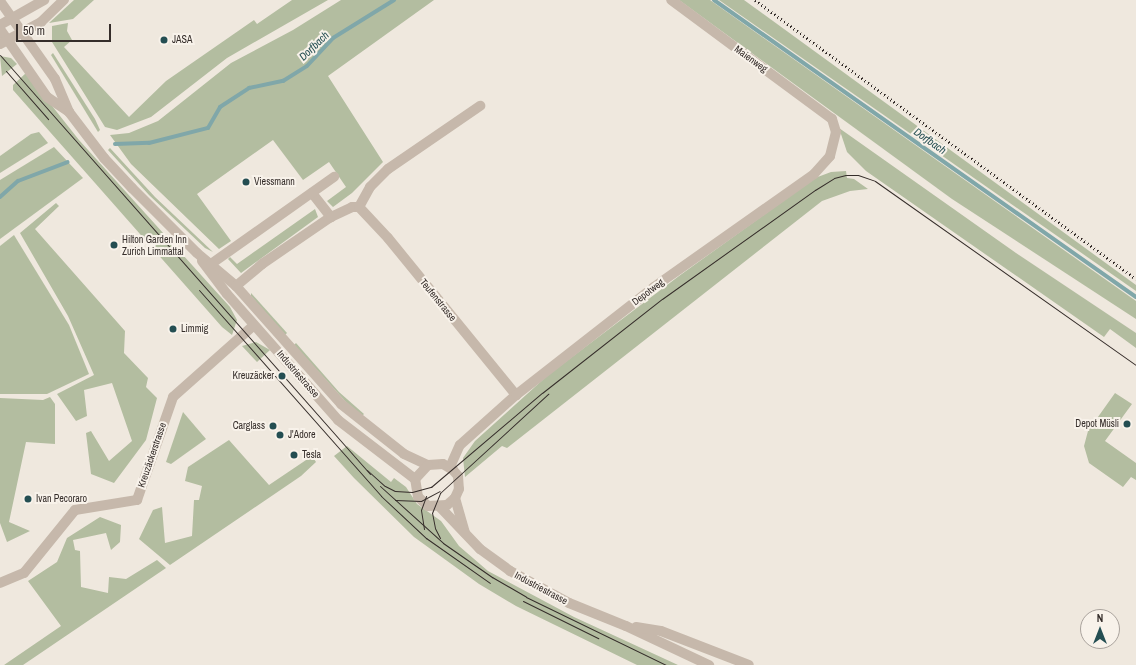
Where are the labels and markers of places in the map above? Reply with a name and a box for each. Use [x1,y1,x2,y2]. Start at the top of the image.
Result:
place label: JASA [172,34,193,46]
marker: JASA [159,35,169,45]
place label: Viessmann [254,176,295,188]
marker: Viessmann [241,177,251,187]
place label: Hilton Garden Inn Zurich Limmattal [122,233,187,256]
marker: Hilton Garden Inn Zurich Limmattal [109,240,119,250]
place label: Limmig [181,323,208,335]
marker: Limmig [168,324,178,334]
place label: Kreuzäcker [233,370,274,382]
marker: Kreuzäcker [277,371,287,381]
place label: Depot Müsli [1075,418,1119,430]
marker: Depot Müsli [1122,419,1132,429]
place label: Carglass [233,420,265,432]
marker: Carglass [268,421,278,431]
place label: J'Adore [288,429,316,441]
marker: J'Adore [275,430,285,440]
place label: Tesla [302,449,321,461]
marker: Tesla [289,450,299,460]
place label: Ivan Pecoraro [36,493,87,505]
marker: Ivan Pecoraro [23,494,33,504]

